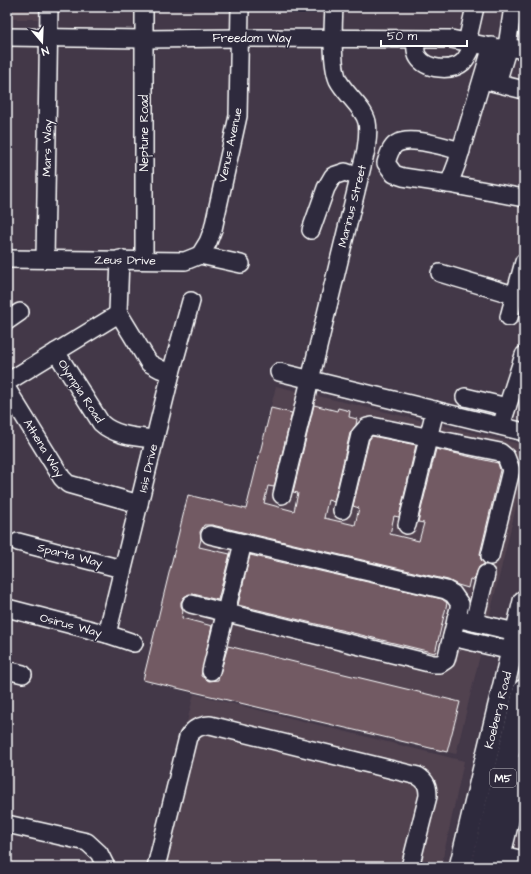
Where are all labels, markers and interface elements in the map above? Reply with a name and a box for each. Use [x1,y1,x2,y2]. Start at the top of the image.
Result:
north arrow [22,22,62,62]
scale bar [381,22,467,48]
text: 50 m [387,28,418,45]
street label: Freedom Way [213,30,292,48]
text: N [39,43,51,59]
street label: Neptune Road [136,95,153,171]
street label: Venus Avenue [214,106,247,184]
street label: Mars Way [38,119,58,177]
street label: Marinus Street [334,163,371,249]
street label: Zeus Drive [94,251,157,270]
street label: Olympia Road [53,356,108,427]
street label: Athena Way [18,416,68,482]
street label: Isis Drive [135,442,162,494]
street label: Sparta Way [35,539,105,573]
street label: Osirus Way [38,609,104,643]
street label: Koeberg Road [481,670,517,751]
road number: M5 [490,769,516,787]

